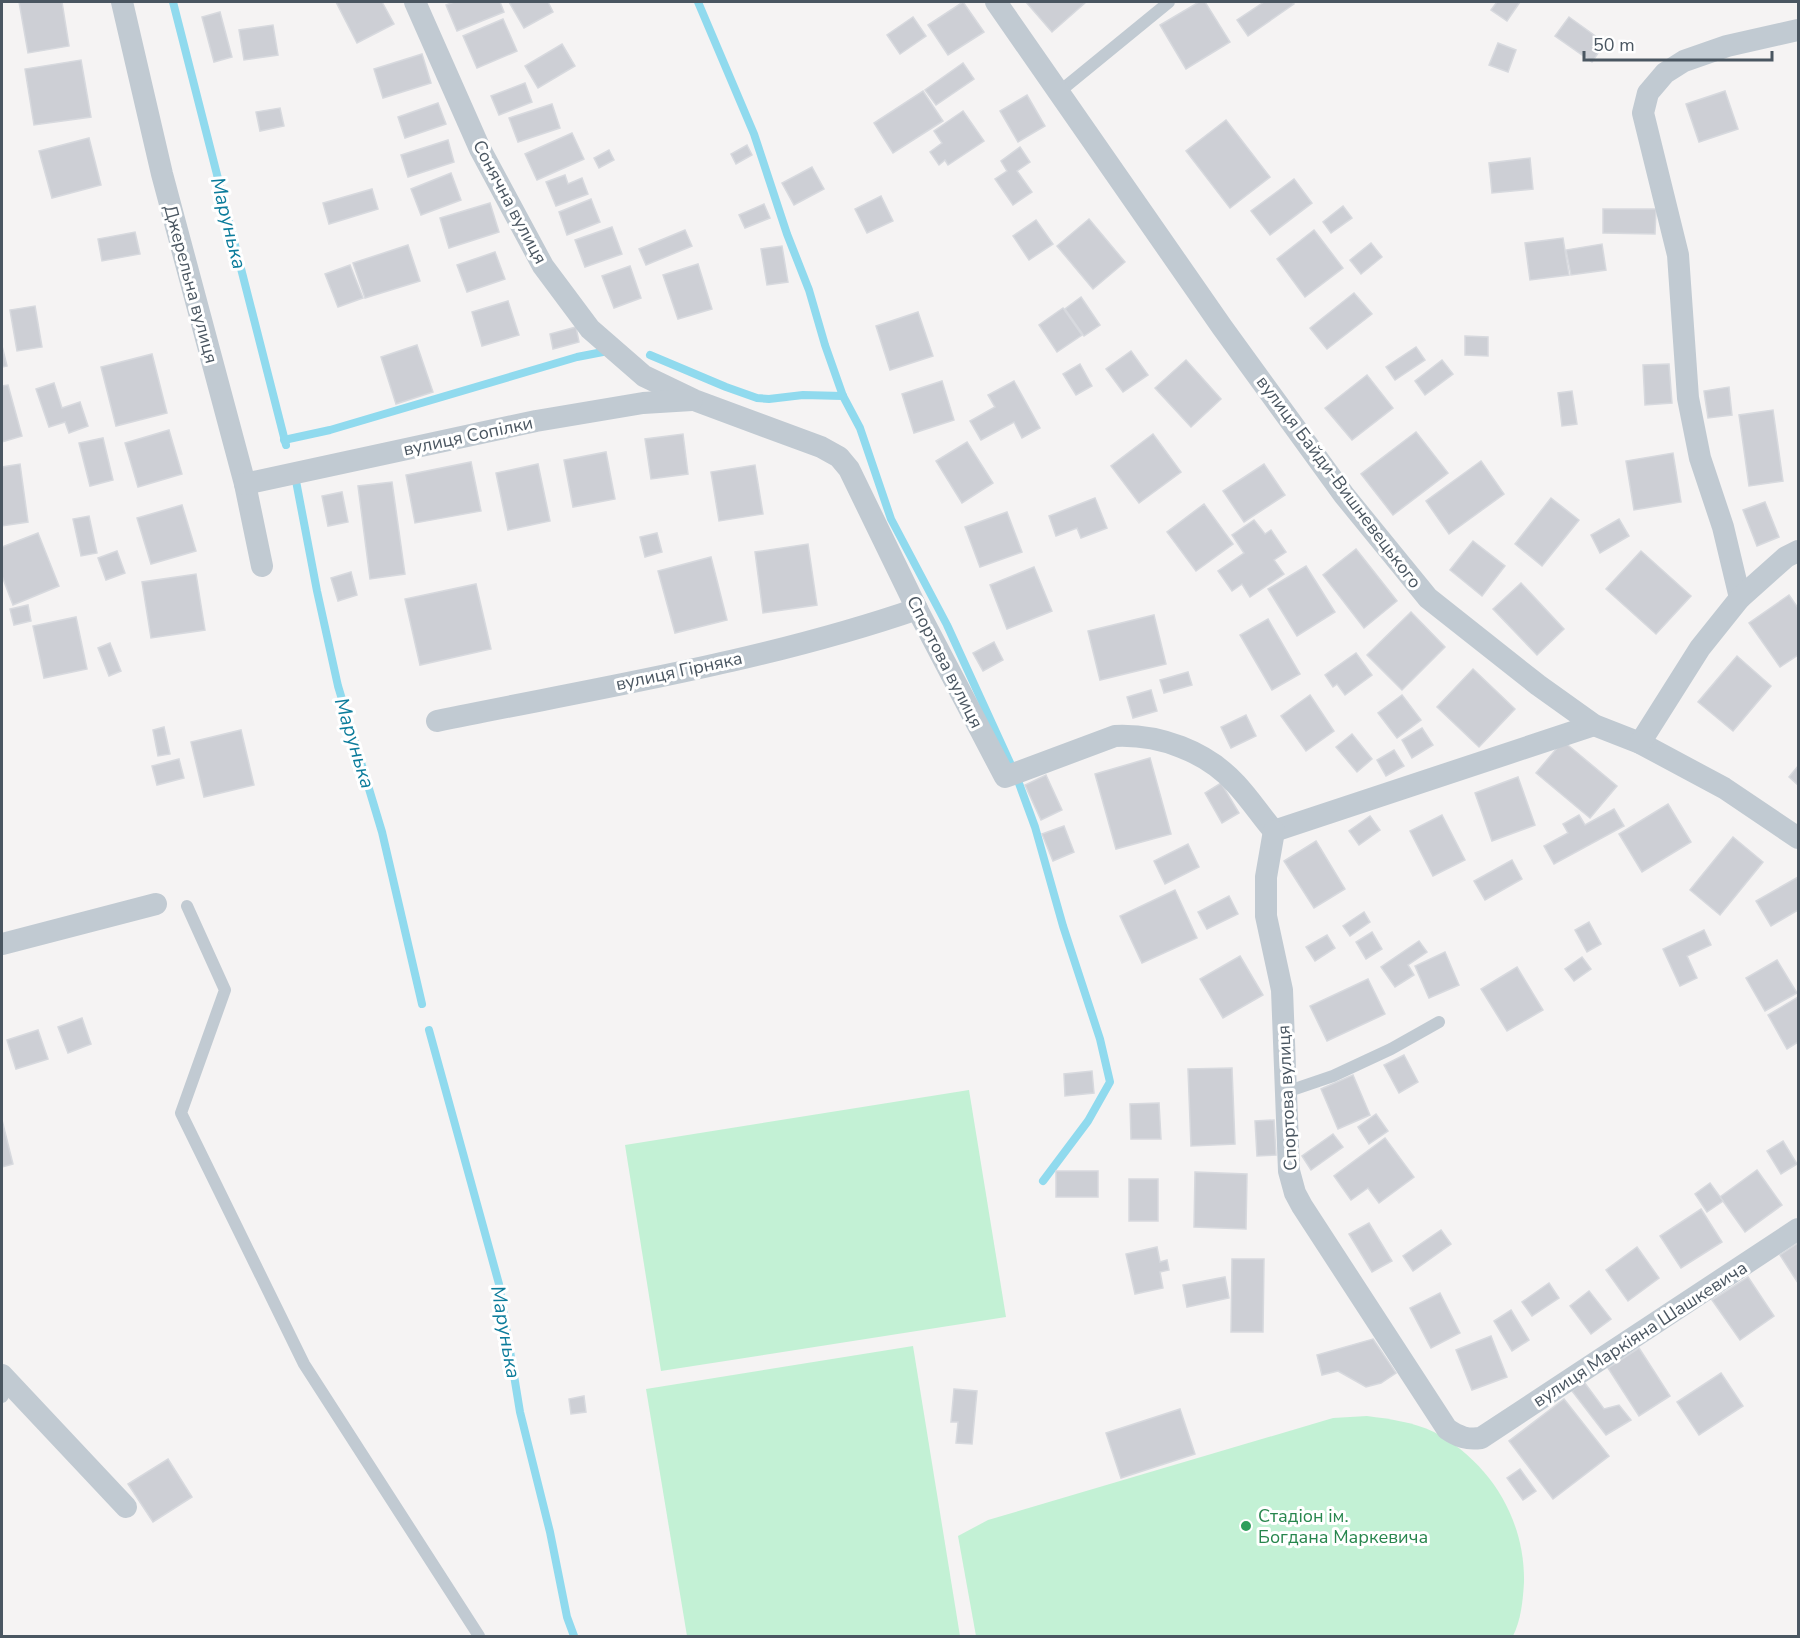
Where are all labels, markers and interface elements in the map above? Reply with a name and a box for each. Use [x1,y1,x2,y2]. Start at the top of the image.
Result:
scale bar [1584,24,1772,62]
text: 50 m [1593,33,1635,57]
street label: Сонячна вулиця [467,136,553,268]
water label: Марунька [204,174,253,272]
street label: Джерельна вулиця [158,202,224,366]
street label: вулиця Байди-Вишневецького [1251,371,1427,593]
street label: вулиця Сопілки [401,411,535,461]
street label: Спортова вулиця [901,592,989,732]
street label: вулиця Гірняка [613,646,745,696]
water label: Марунька [328,694,381,792]
street label: Спортова вулиця [1271,1025,1303,1171]
street label: вулиця Маркіяна Шашкевича [1528,1256,1752,1412]
water label: Марунька [484,1284,527,1381]
place label: Стадіон ім. Богдана Маркевича [1258,1504,1428,1549]
marker: Стадіон ім. Богдана Маркевича [1239,1519,1253,1533]

